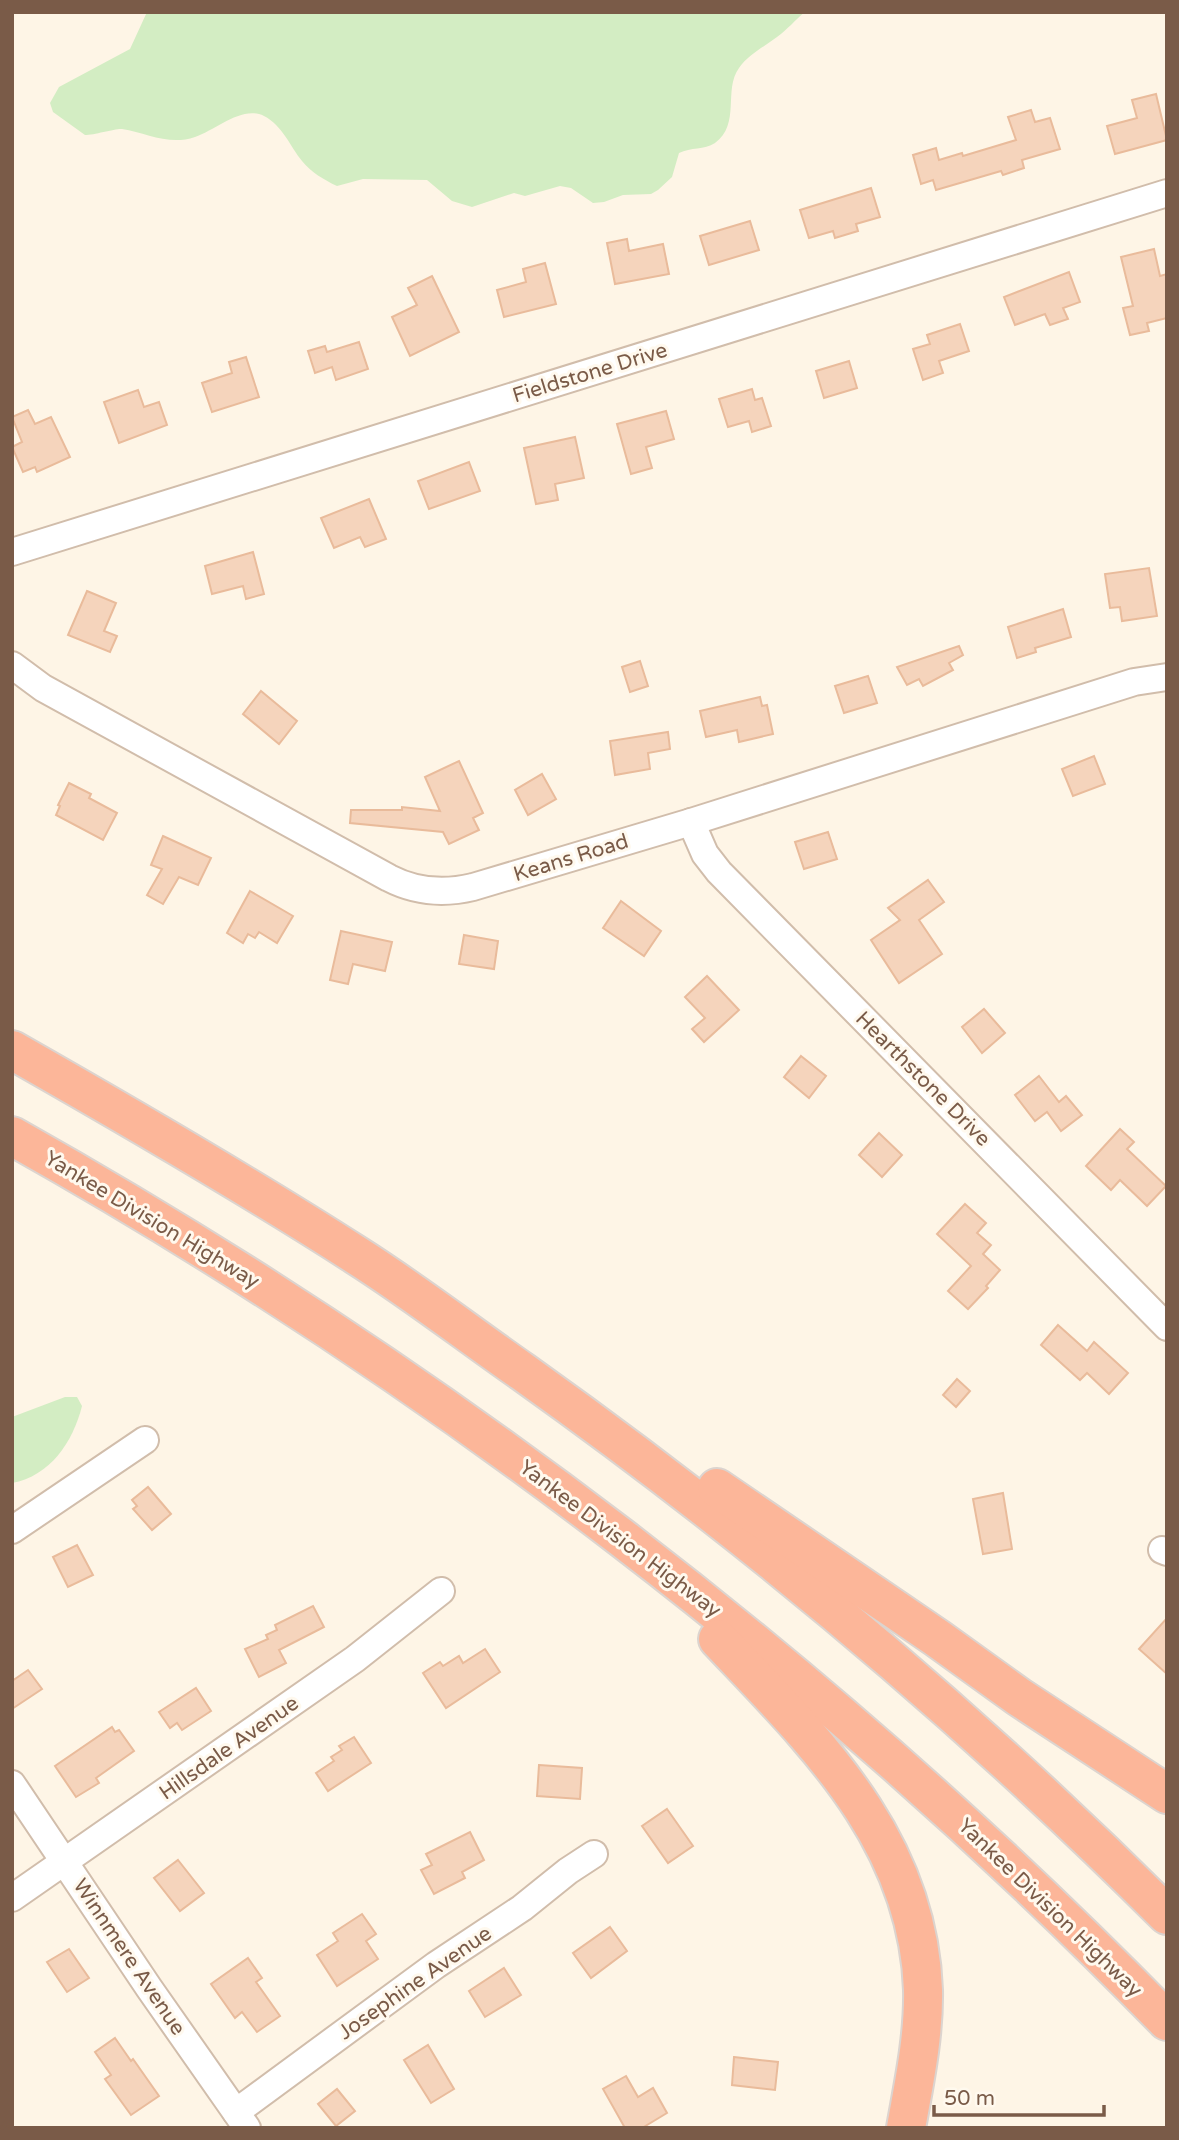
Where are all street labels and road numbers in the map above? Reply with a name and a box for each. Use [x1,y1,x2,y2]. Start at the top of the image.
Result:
street label: Fieldstone Drive [510,338,671,408]
street label: Keans Road [511,829,631,887]
street label: Hearthstone Drive [850,1006,996,1152]
street label: Yankee Division Highway [40,1146,264,1294]
street label: Yankee Division Highway [514,1455,726,1623]
street label: Hillsdale Avenue [155,1691,304,1805]
street label: Yankee Division Highway [953,1813,1147,2003]
street label: Winnmere Avenue [67,1874,191,2040]
street label: Josephine Avenue [334,1921,496,2045]

